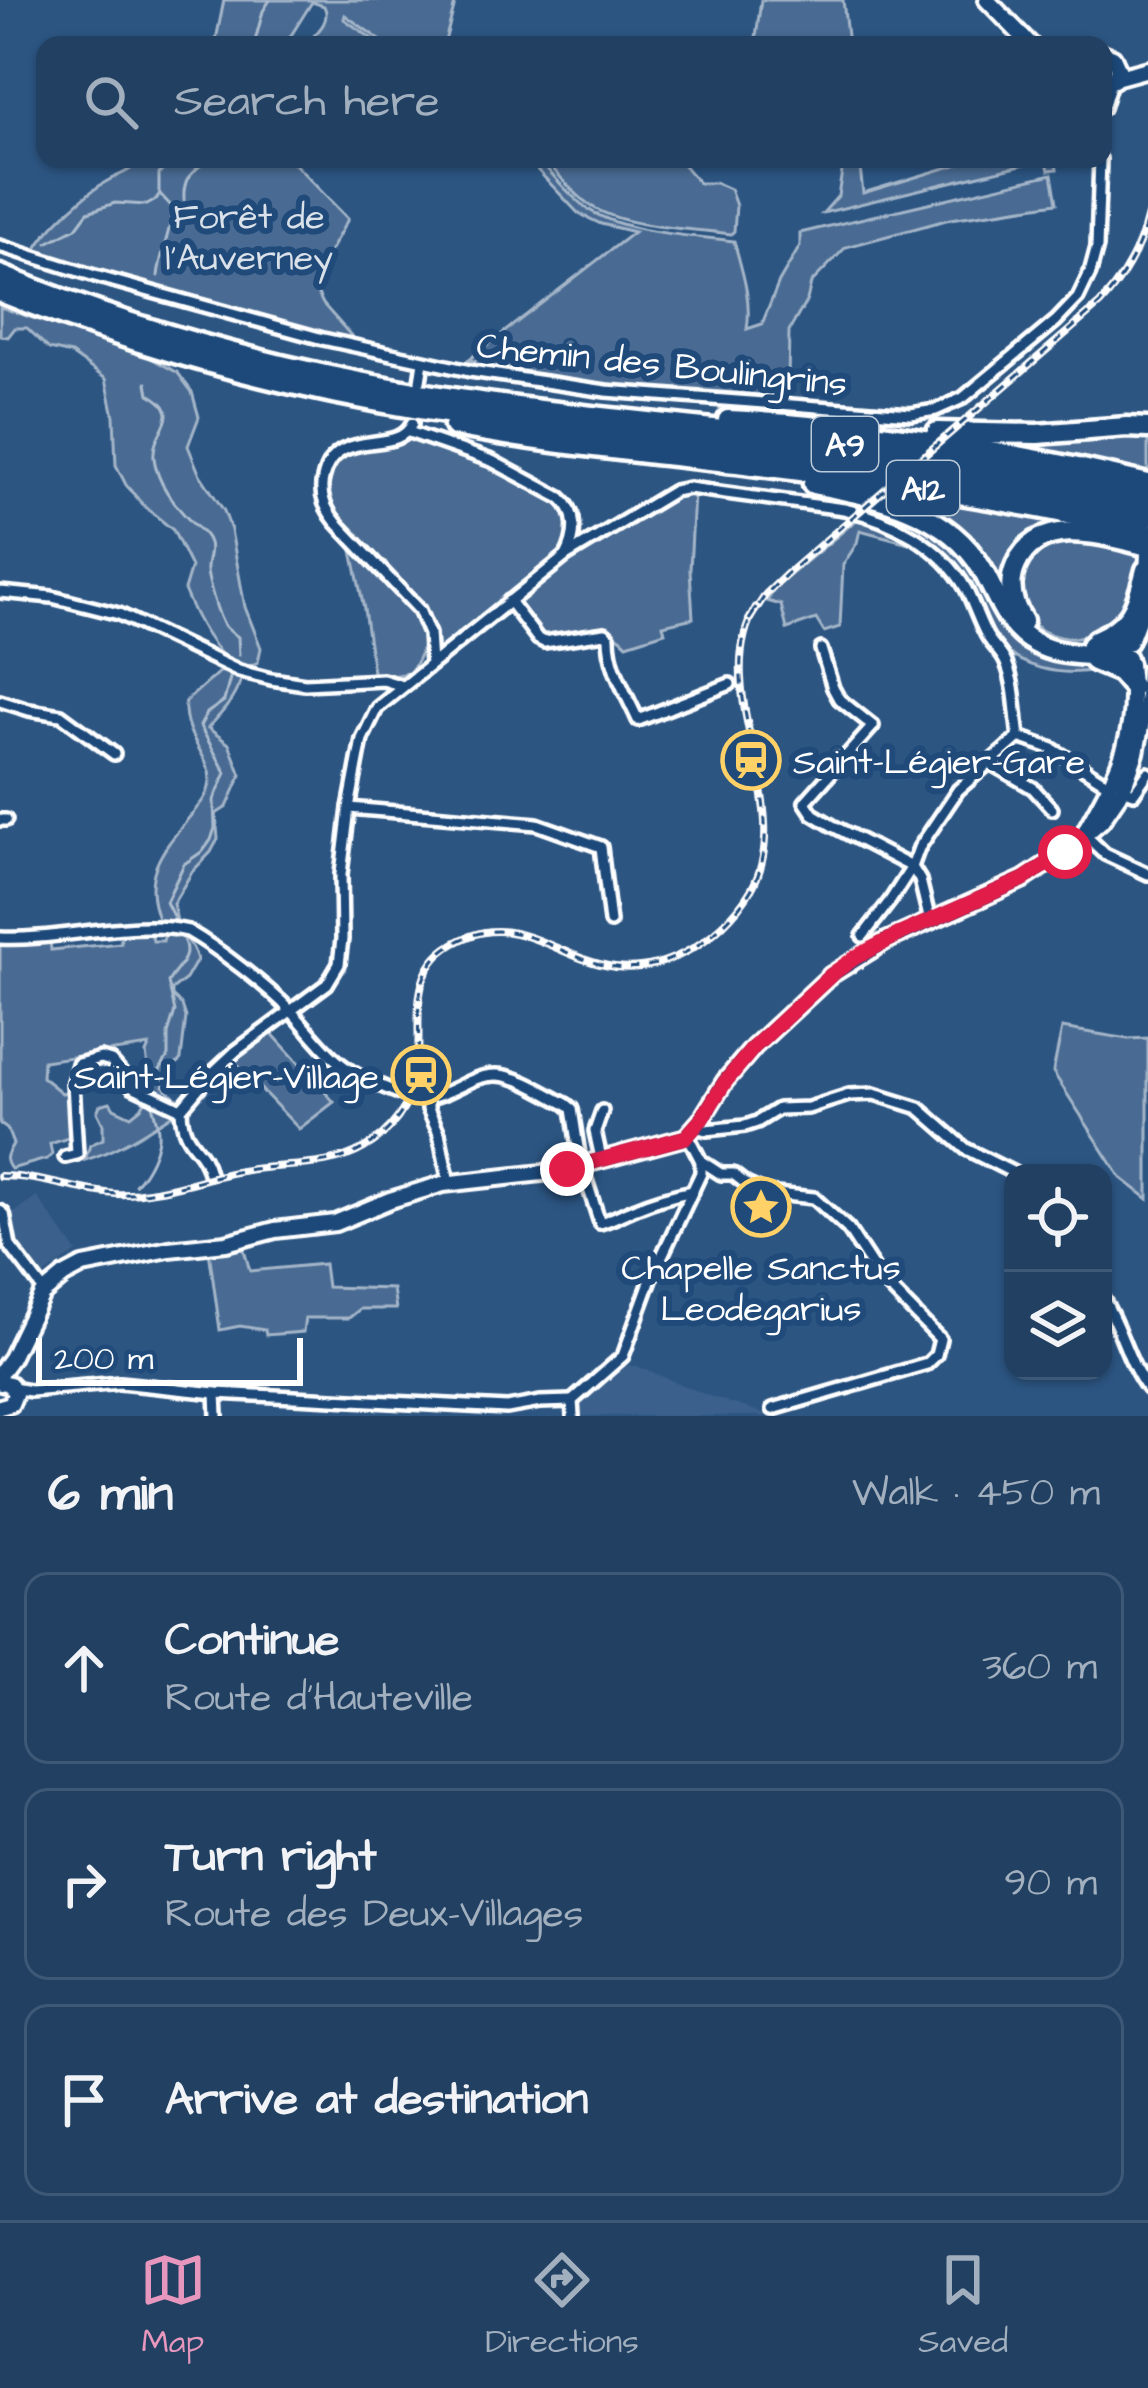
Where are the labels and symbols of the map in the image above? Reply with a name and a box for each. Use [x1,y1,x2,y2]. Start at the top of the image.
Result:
park label: Forêt de l'Auverney [165,192,333,284]
street label: Chemin des Boulingrins [474,321,850,411]
road number: A9 [812,417,878,471]
road number: A12 [887,461,959,515]
station icon: Saint-Légier-Gare [720,729,782,791]
place label: Saint-Légier-Gare [793,737,1085,789]
route start [1038,825,1092,879]
station icon: Saint-Légier-Village [390,1044,452,1106]
place label: Saint-Légier-Village [74,1052,379,1104]
route end [540,1142,594,1196]
place icon: Chapelle Sanctus Leodegarius [730,1176,792,1238]
place label: Chapelle Sanctus Leodegarius [621,1243,901,1336]
scale bar [36,1332,303,1385]

